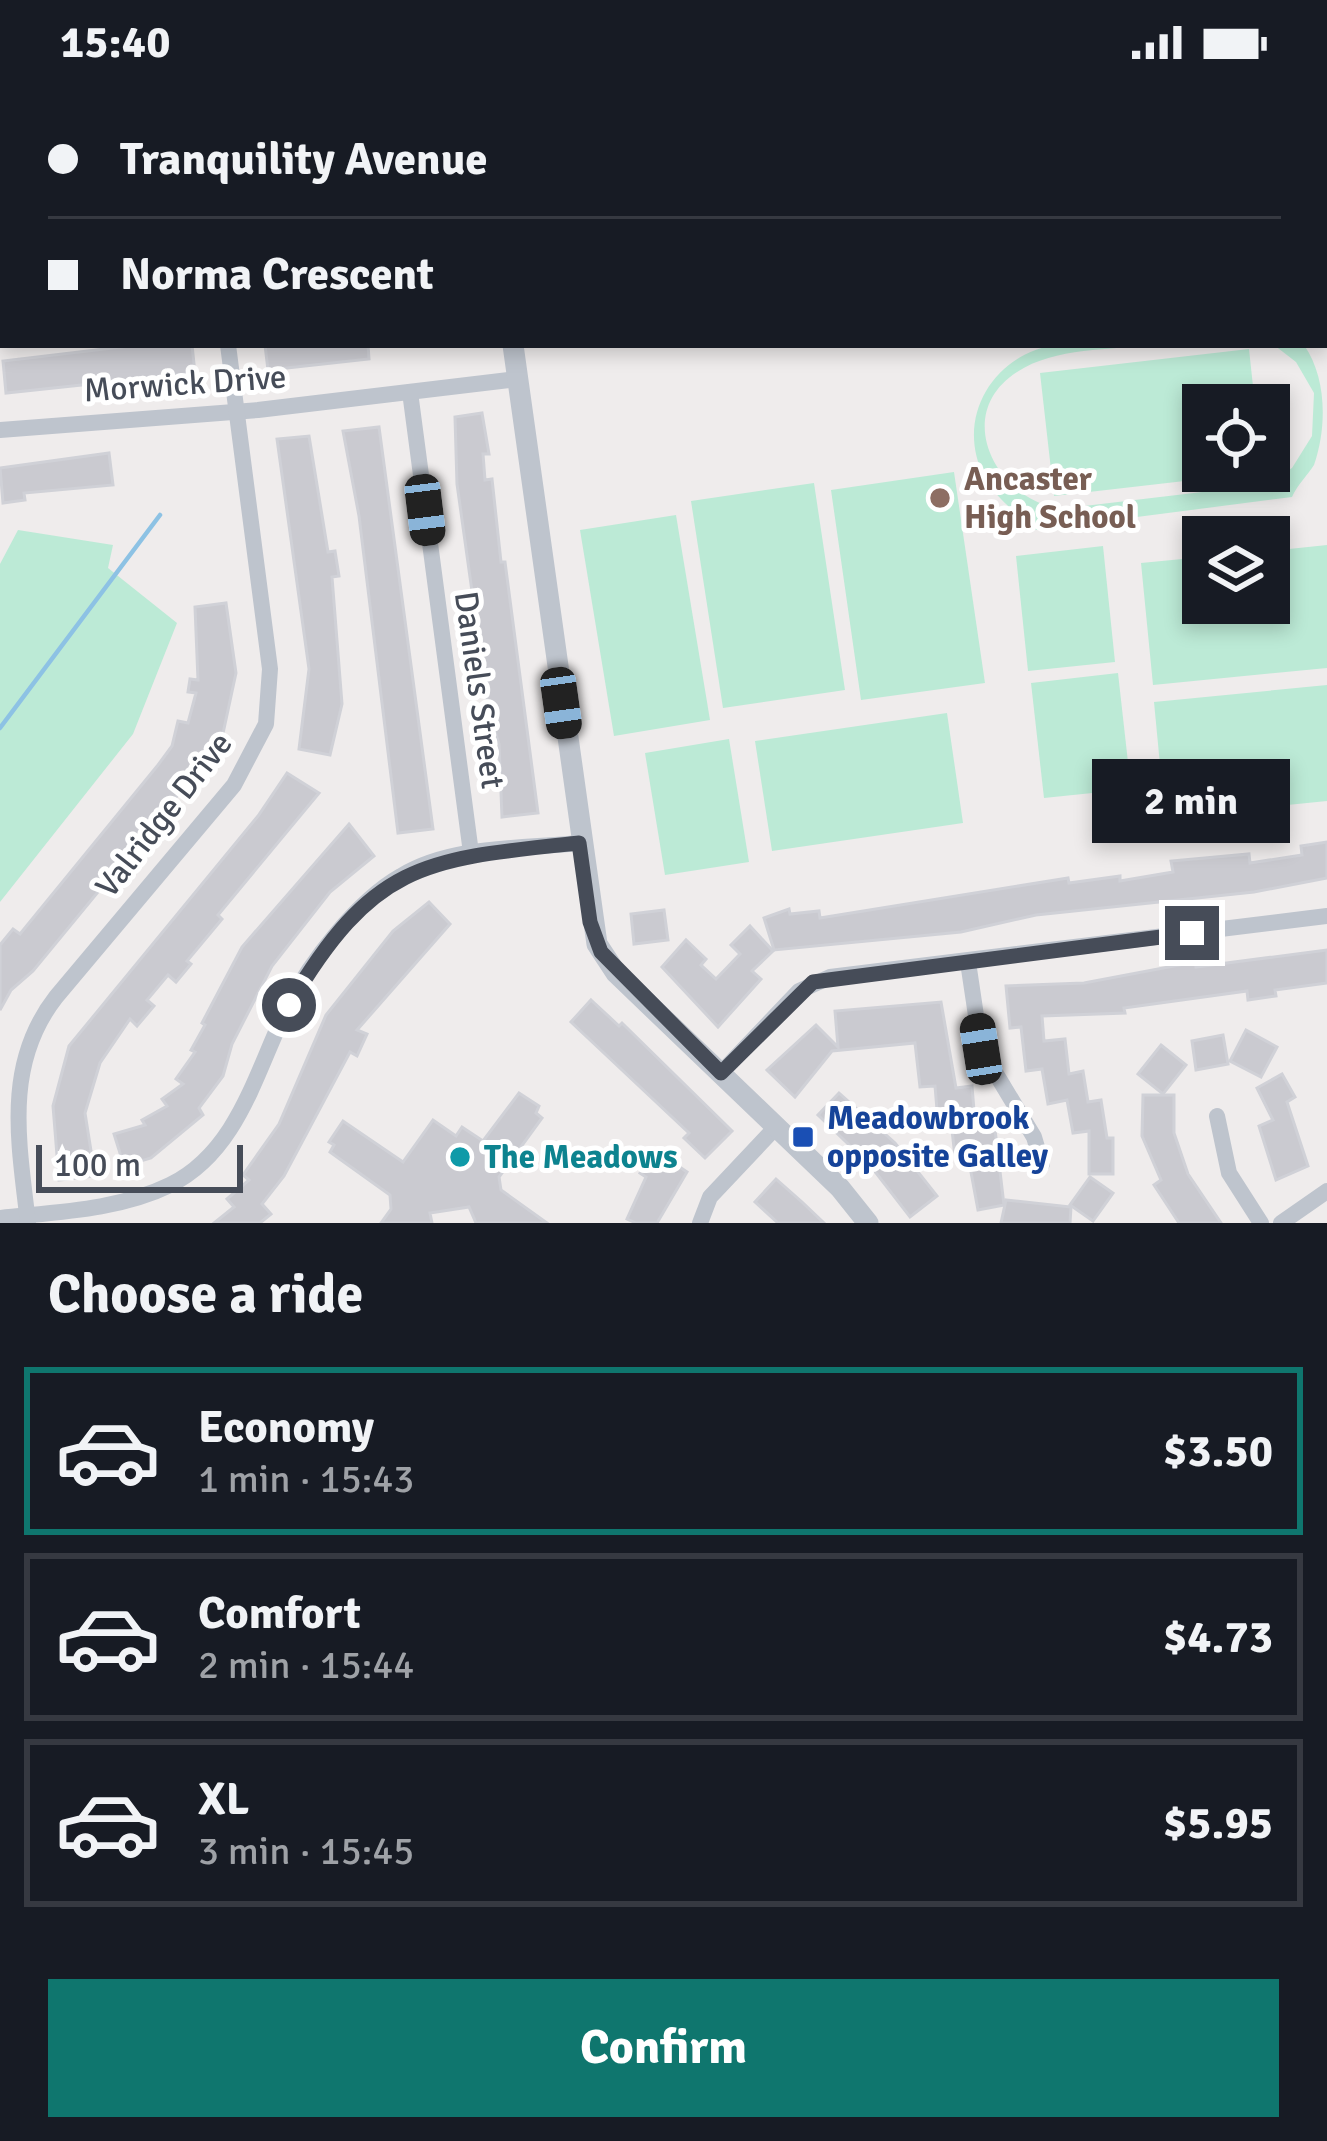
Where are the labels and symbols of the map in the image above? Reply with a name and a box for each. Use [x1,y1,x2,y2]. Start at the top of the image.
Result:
street label: Morwick Drive [82,356,288,412]
place label: Ancaster High School [964,459,1136,538]
car [403,472,447,548]
marker: Ancaster High School [927,485,953,511]
street label: Daniels Street [445,589,513,791]
car [538,665,584,741]
street label: Valridge Drive [87,724,241,906]
callout: 2 min [1093,759,1291,843]
route end [1165,906,1219,960]
route start [262,978,316,1032]
car [958,1011,1004,1087]
place label: Meadowbrook opposite Galley [827,1098,1049,1177]
marker: Meadowbrook opposite Galley [790,1124,816,1150]
place label: The Meadows [484,1137,678,1178]
scale bar [36,1139,243,1192]
marker: The Meadows [447,1144,473,1170]

